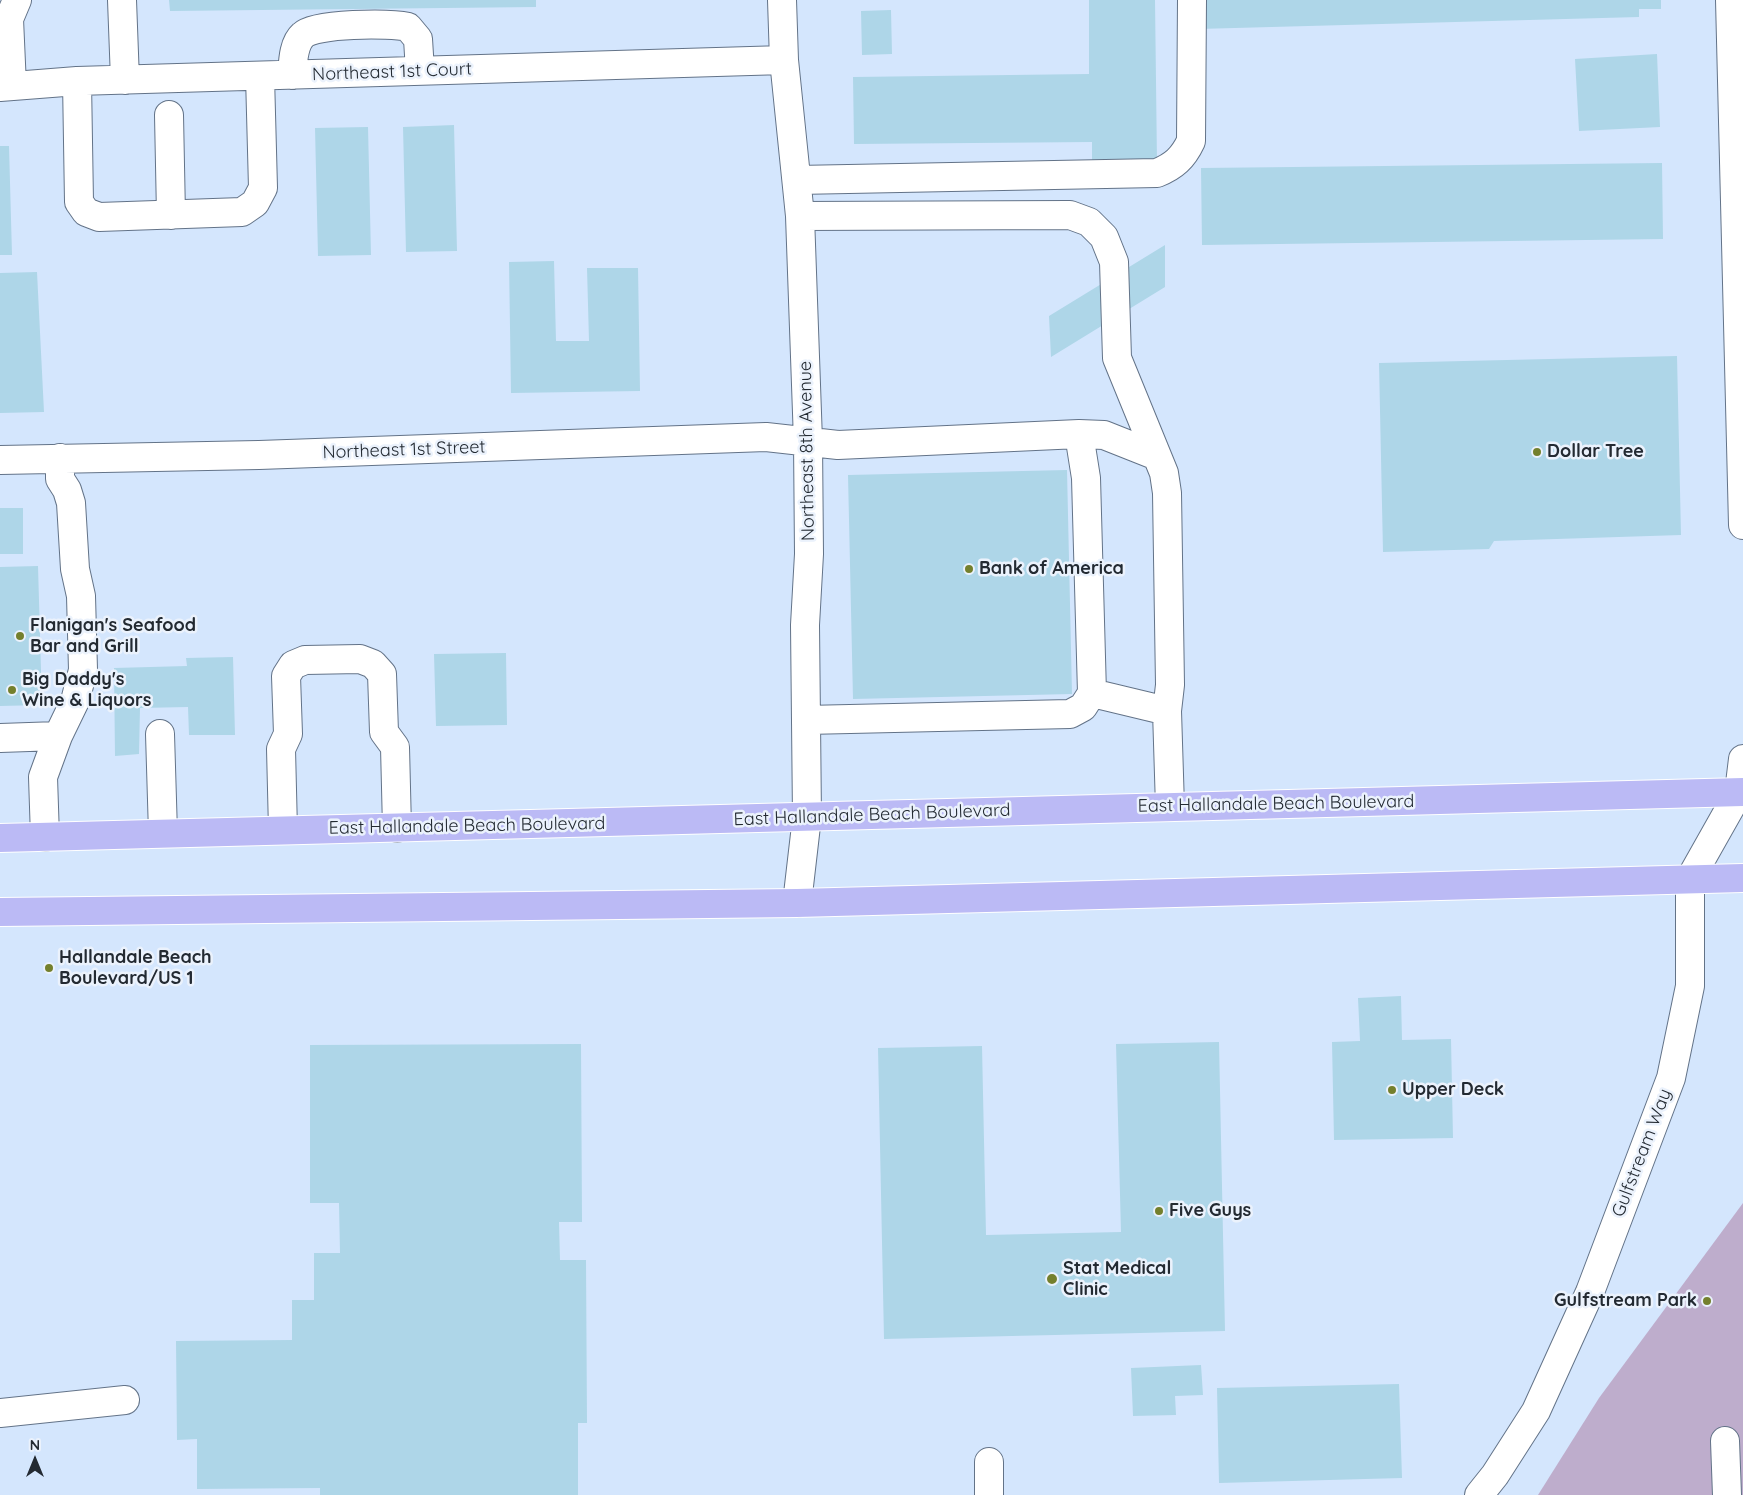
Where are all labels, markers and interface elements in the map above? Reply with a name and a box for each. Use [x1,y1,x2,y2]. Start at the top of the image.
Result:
street label: Northeast 1st Court [312,58,472,86]
street label: Northeast 8th Avenue [795,361,819,541]
street label: Northeast 1st Street [322,436,486,464]
place label: Dollar Tree [1547,441,1644,463]
marker: Dollar Tree [1531,446,1543,458]
place label: Bank of America [979,558,1124,580]
marker: Bank of America [963,563,975,575]
place label: Flanigan's Seafood Bar and Grill [30,615,196,658]
marker: Flanigan's Seafood Bar and Grill [14,630,26,642]
place label: Big Daddy's Wine & Liquors [22,669,151,712]
marker: Big Daddy's Wine & Liquors [6,684,18,696]
street label: East Hallandale Beach Boulevard [1137,791,1415,817]
street label: East Hallandale Beach Boulevard [733,799,1011,831]
street label: East Hallandale Beach Boulevard [328,813,606,839]
place label: Hallandale Beach Boulevard/US 1 [59,947,212,990]
marker: Hallandale Beach Boulevard/US 1 [43,962,55,974]
place label: Upper Deck [1402,1079,1504,1101]
marker: Upper Deck [1386,1084,1398,1096]
street label: Gulfstream Way [1608,1086,1676,1220]
place label: Five Guys [1169,1200,1251,1222]
marker: Five Guys [1153,1205,1165,1217]
place label: Stat Medical Clinic [1063,1258,1171,1300]
marker: Stat Medical Clinic [1045,1272,1059,1286]
place label: Gulfstream Park [1554,1290,1697,1312]
marker: Gulfstream Park [1701,1295,1713,1307]
north arrow [10,1435,60,1485]
text: N [30,1436,40,1454]

